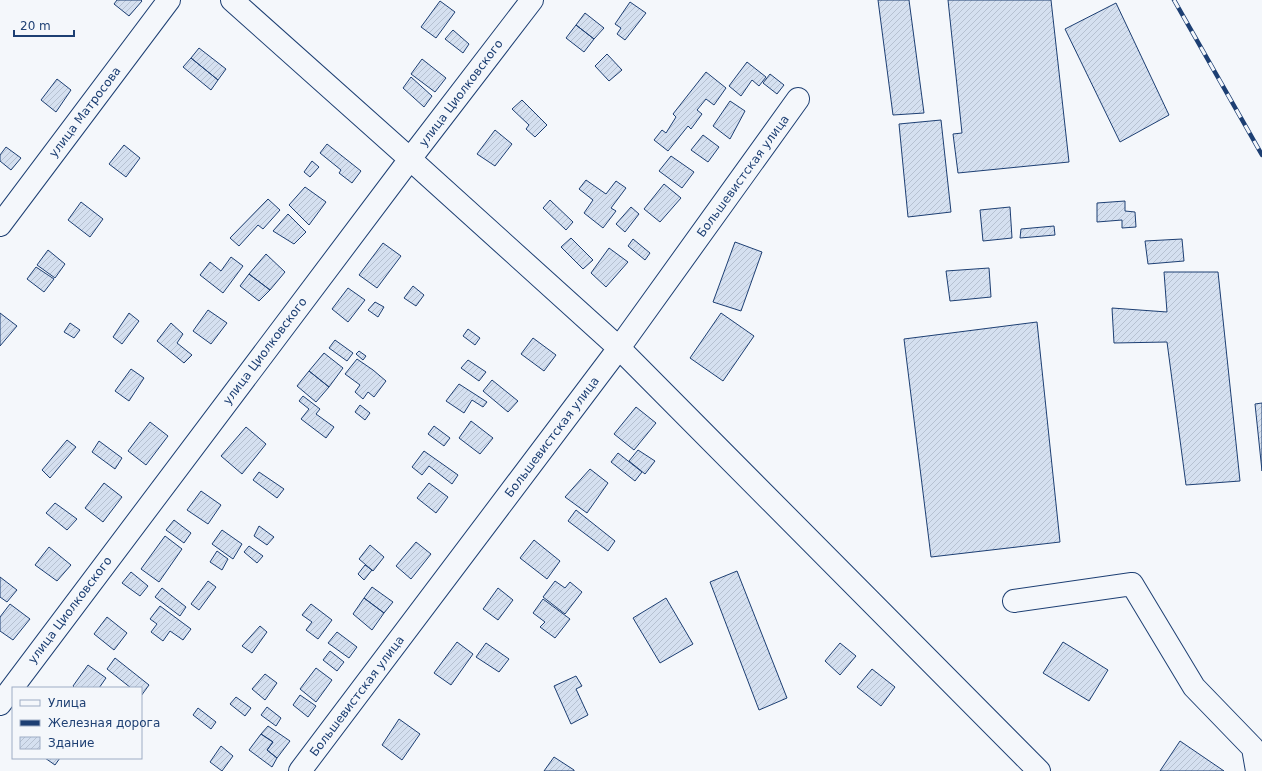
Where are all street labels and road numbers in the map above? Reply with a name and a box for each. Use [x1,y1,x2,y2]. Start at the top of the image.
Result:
street label: улица Циолковского [416,37,506,149]
street label: улица Матросова [46,64,124,160]
street label: Большевистская улица [694,112,792,240]
street label: улица Циолковского [220,295,310,407]
street label: Большевистская улица [502,374,602,500]
street label: улица Циолковского [25,554,115,666]
street label: Большевистская улица [307,633,407,759]

